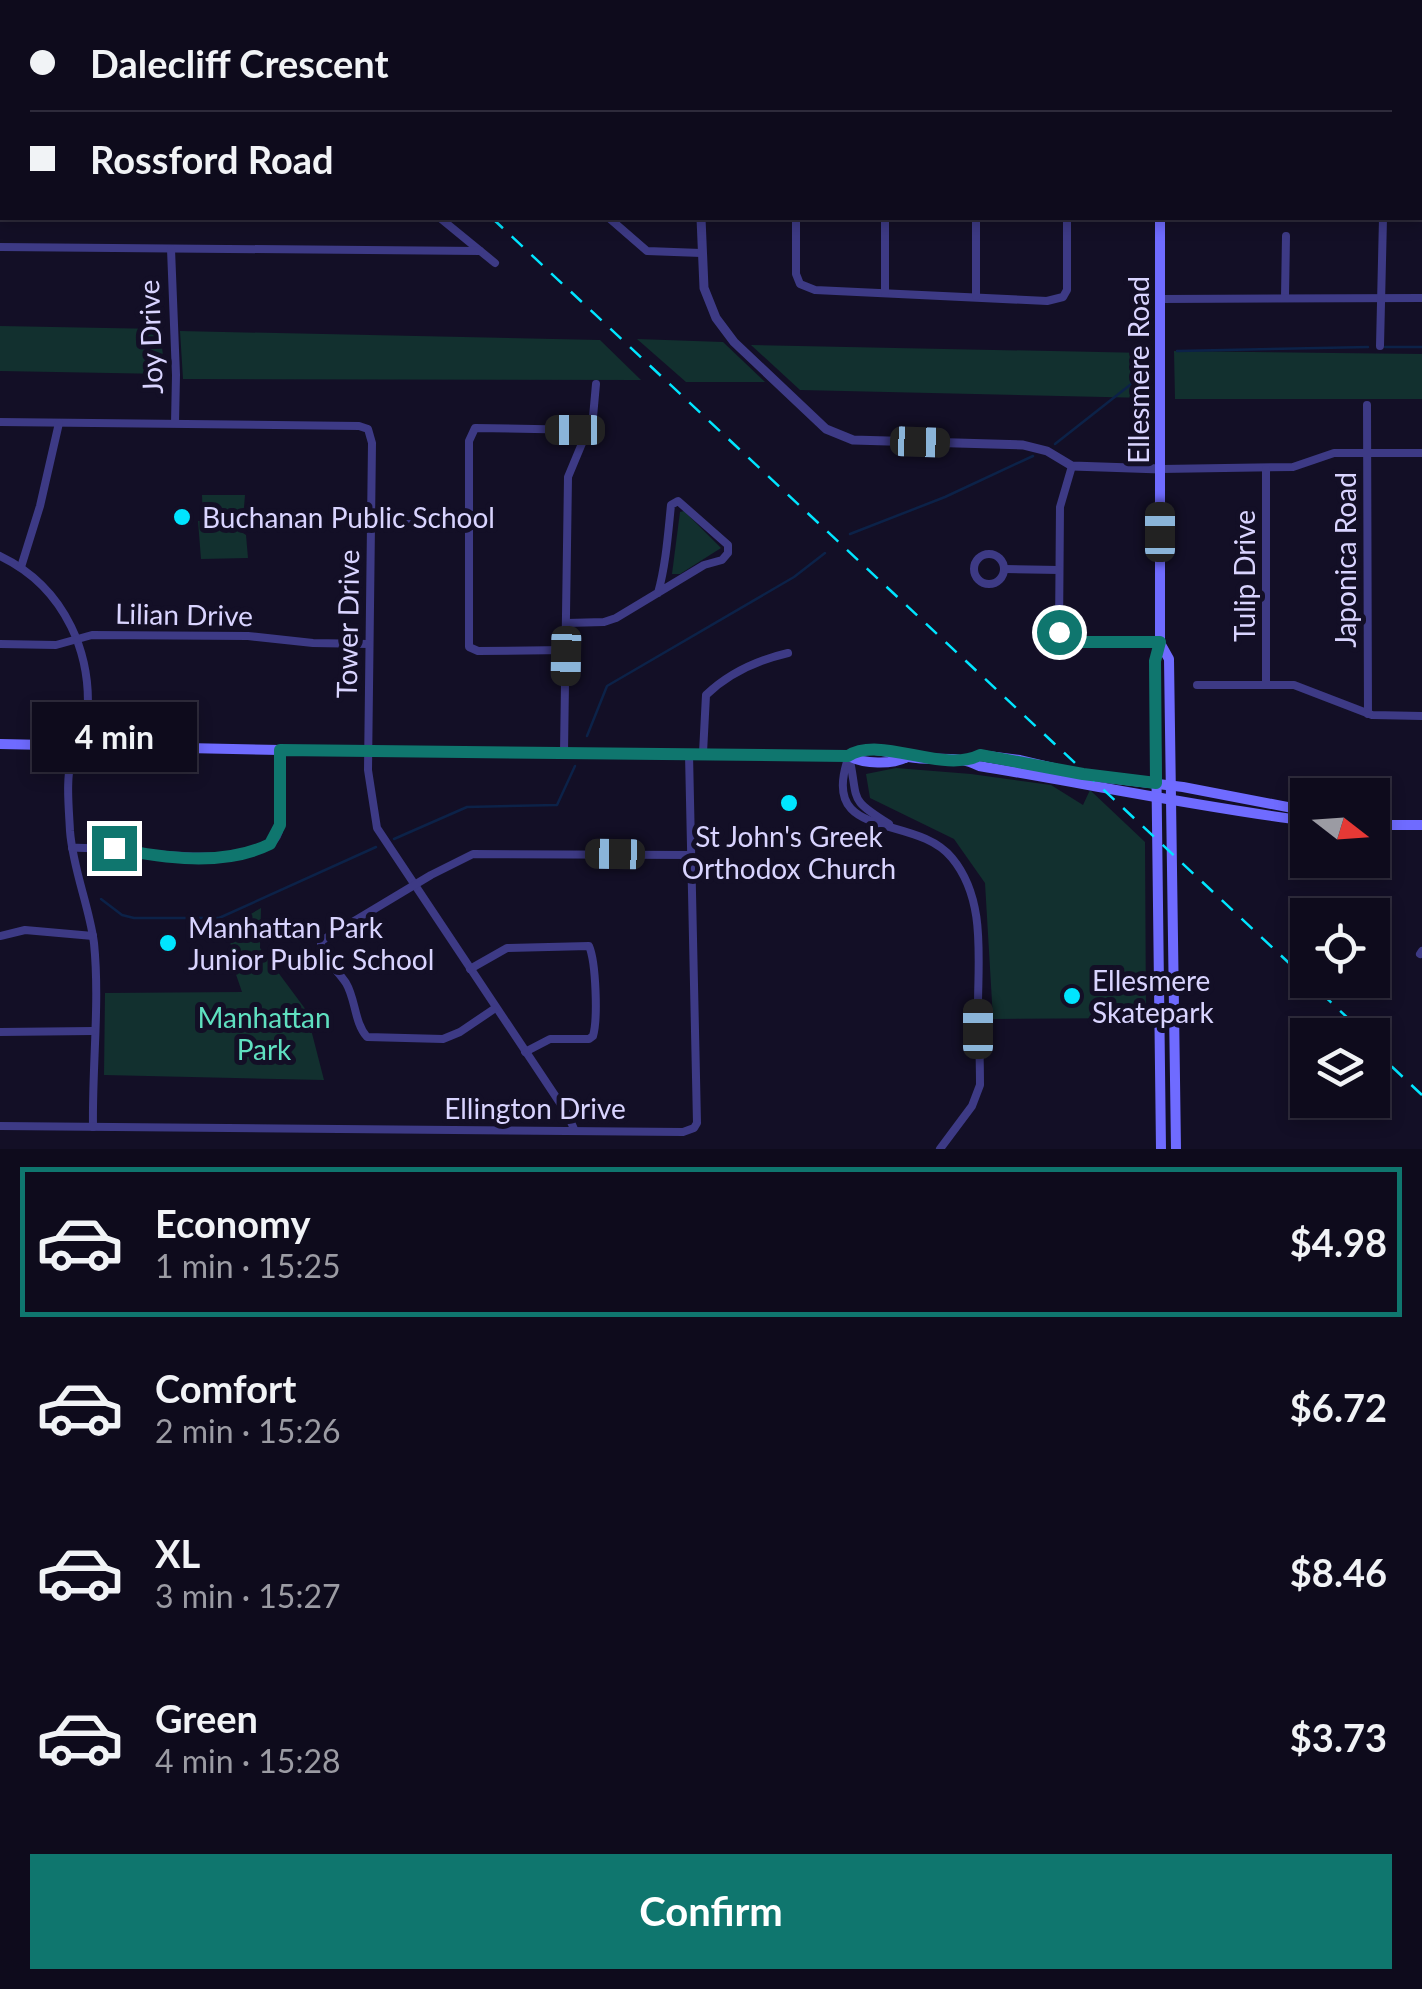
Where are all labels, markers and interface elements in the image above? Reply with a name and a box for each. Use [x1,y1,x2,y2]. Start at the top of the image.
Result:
text: Dalecliff Crescent [90,40,389,86]
text: Rossford Road [90,136,334,182]
street label: Ellesmere Road [1121,276,1155,464]
street label: Joy Drive [131,279,169,395]
car [545,415,605,445]
car [889,426,951,458]
street label: Japonica Road [1328,472,1362,648]
place label: Buchanan Public School [202,500,495,534]
car [1145,502,1175,562]
marker: Buchanan Public School [171,506,193,528]
street label: Tulip Drive [1227,510,1261,642]
street label: Tower Drive [329,549,365,699]
street label: Lilian Drive [115,596,253,632]
route start [1037,610,1082,655]
car [550,626,582,686]
callout: 4 min [32,703,196,773]
text: 4 min [75,717,154,756]
north arrow [1290,778,1390,878]
map controls [1290,778,1390,1118]
marker: St John's Greek Orthodox Church [778,792,800,814]
place label: St John's Greek Orthodox Church [682,819,896,885]
route end [92,826,137,871]
car [585,838,645,870]
button: locate [1290,898,1390,998]
place label: Manhattan Park Junior Public School [188,910,434,976]
marker: Manhattan Park Junior Public School [157,932,179,954]
place label: Ellesmere Skatepark [1092,963,1214,1029]
marker: Ellesmere Skatepark [1061,985,1083,1007]
car [963,999,993,1059]
park label: Manhattan Park [197,1000,331,1066]
button: layers [1290,1018,1390,1118]
street label: Ellington Drive [444,1091,626,1125]
icon: car [35,1197,125,1287]
text: Economy [155,1200,310,1246]
text: $4.98 [1290,1219,1387,1265]
text: 1 min · 15:25 [155,1246,341,1285]
icon: car [35,1362,125,1452]
text: Comfort [155,1365,296,1411]
text: $6.72 [1290,1384,1387,1430]
text: 2 min · 15:26 [155,1411,341,1450]
icon: car [35,1527,125,1617]
text: XL [155,1530,200,1576]
text: $8.46 [1290,1549,1387,1595]
text: 3 min · 15:27 [155,1576,341,1615]
icon: car [35,1692,125,1782]
text: Green [155,1695,258,1741]
text: $3.73 [1290,1714,1387,1760]
text: 4 min · 15:28 [155,1741,341,1780]
button: Confirm [30,1854,1392,1969]

